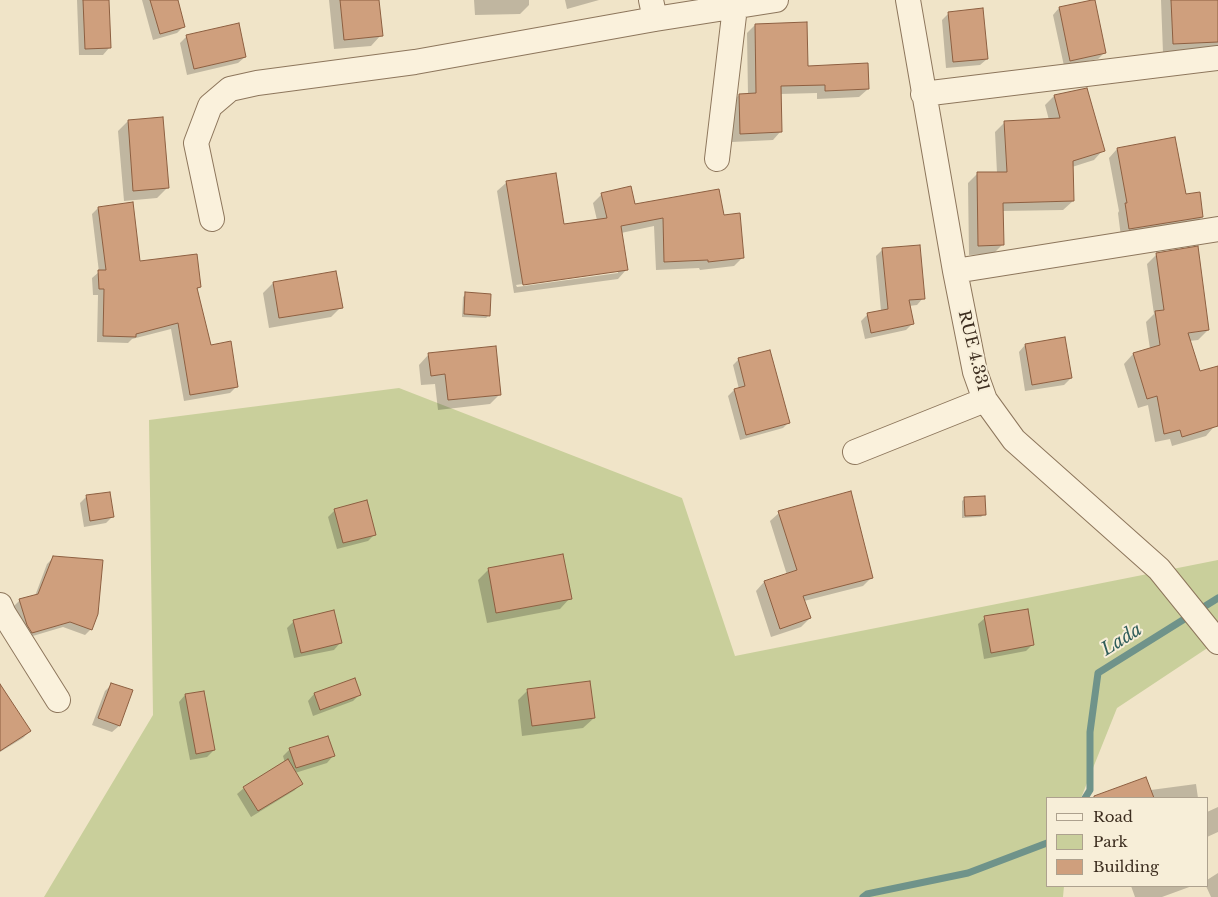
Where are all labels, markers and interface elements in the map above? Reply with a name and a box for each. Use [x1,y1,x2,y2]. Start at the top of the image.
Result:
street label: RUE 4.331 [954,309,992,393]
water label: Lada [1098,619,1146,661]
legend [1046,797,1208,887]
text: Road [1093,807,1133,826]
text: Park [1093,832,1128,851]
text: Building [1093,857,1159,876]

